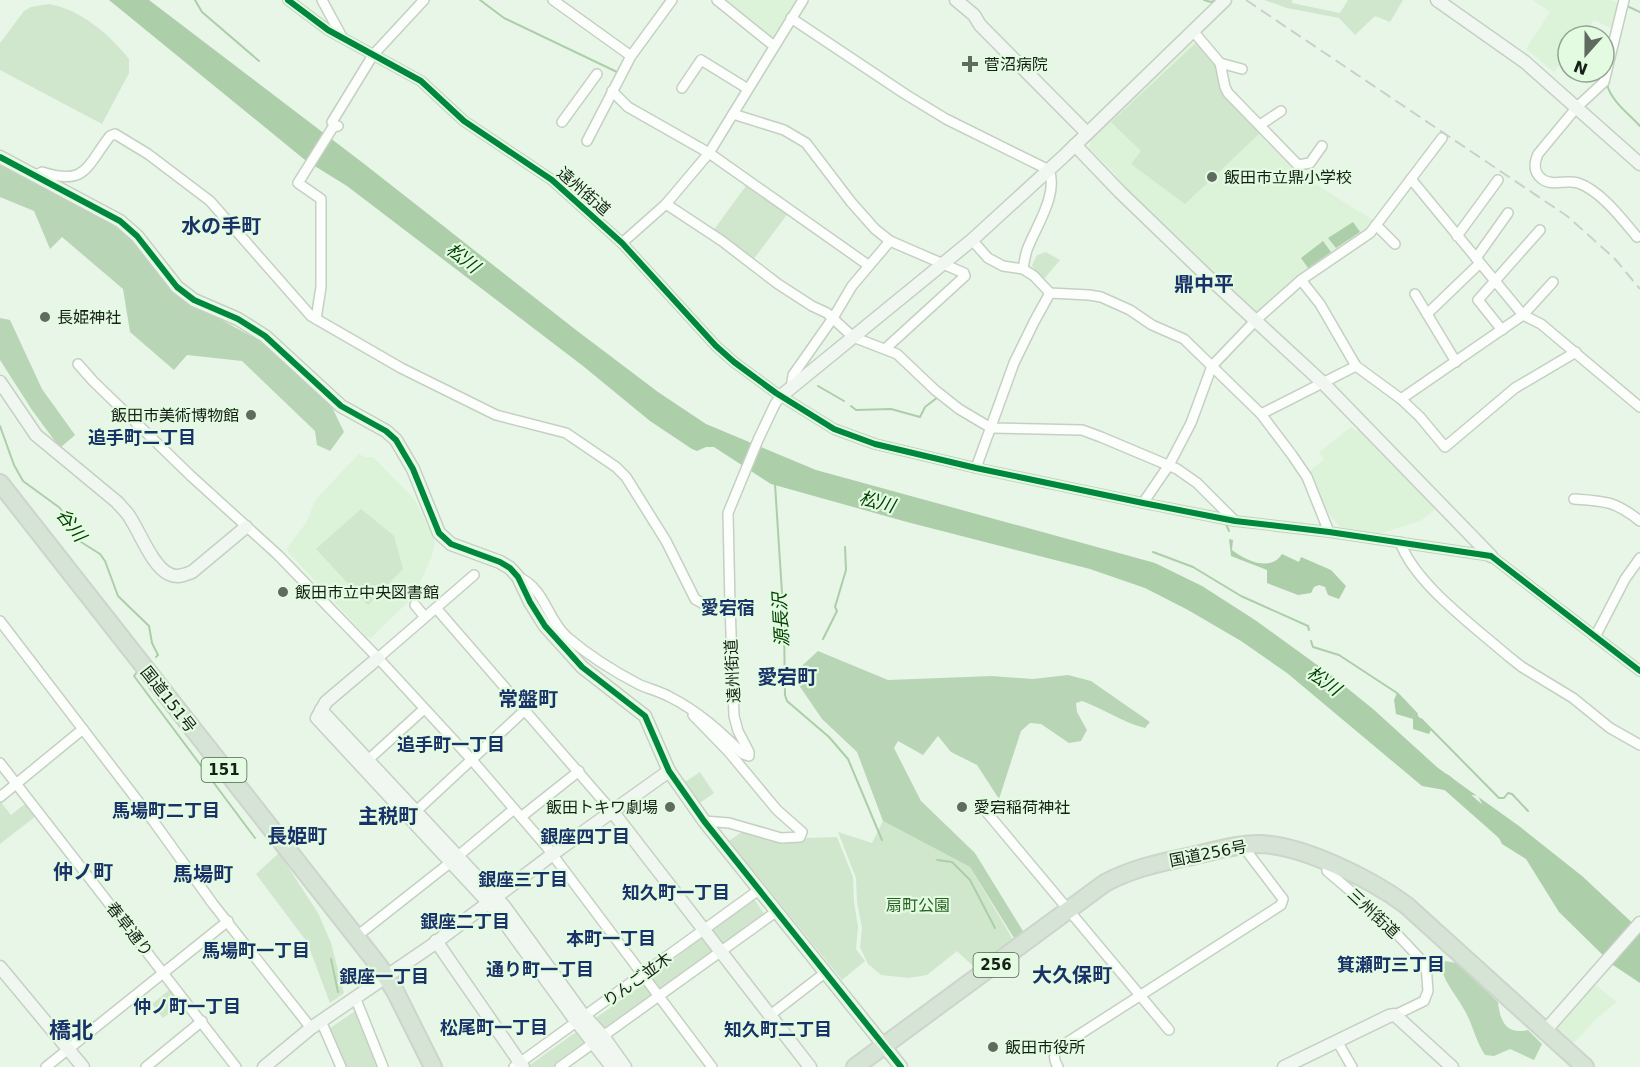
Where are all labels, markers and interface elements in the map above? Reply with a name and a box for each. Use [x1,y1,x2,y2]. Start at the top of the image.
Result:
north arrow [1556,24,1616,84]
marker: 菅沼病院 [961,55,979,73]
place label: 菅沼病院 [984,55,1048,74]
text: N [1571,56,1590,79]
street label: 遠州街道 [553,163,614,220]
place label: 飯田市立鼎小学校 [1224,168,1352,187]
marker: 飯田市立鼎小学校 [1205,170,1219,184]
district label: 水の手町 [181,214,261,238]
water label: 松川 [443,238,486,278]
district label: 鼎中平 [1174,272,1234,296]
place label: 長姫神社 [57,308,121,327]
marker: 長姫神社 [38,310,52,324]
place label: 飯田市美術博物館 [111,406,239,425]
marker: 飯田市美術博物館 [244,408,258,422]
district label: 追手町二丁目 [88,427,196,448]
water label: 松川 [857,487,899,517]
water label: 谷川 [52,504,92,547]
place label: 飯田市立中央図書館 [295,583,439,602]
marker: 飯田市立中央図書館 [276,585,290,599]
water label: 源長沢 [768,591,792,648]
district label: 愛宕宿 [701,597,755,618]
street label: 遠州街道 [721,639,744,703]
water label: 松川 [1304,662,1347,701]
street label: 国道151号 [137,663,200,736]
district label: 愛宕町 [757,665,817,689]
district label: 常盤町 [498,687,558,711]
district label: 追手町一丁目 [397,734,505,755]
road number: 151 [202,758,246,782]
place label: 飯田トキワ劇場 [546,798,658,817]
place label: 愛宕稲荷神社 [974,798,1070,817]
district label: 馬場町二丁目 [112,800,220,821]
marker: 飯田トキワ劇場 [663,800,677,814]
marker: 愛宕稲荷神社 [955,800,969,814]
district label: 主税町 [358,804,418,828]
district label: 長姫町 [267,824,327,848]
district label: 銀座四丁目 [540,826,630,847]
street label: 国道256号 [1168,837,1248,870]
district label: 仲ノ町 [53,860,113,884]
district label: 馬場町 [173,862,233,886]
district label: 銀座三丁目 [478,869,568,890]
district label: 知久町一丁目 [622,882,730,903]
street label: 三州街道 [1344,885,1404,942]
park label: 扇町公園 [886,896,950,915]
street label: 春草通り [102,898,157,960]
district label: 銀座二丁目 [420,911,510,932]
district label: 本町一丁目 [566,928,656,949]
district label: 馬場町一丁目 [202,940,310,961]
street label: りんご並木 [599,948,675,1011]
road number: 256 [974,953,1018,977]
district label: 箕瀬町三丁目 [1337,954,1445,975]
district label: 通り町一丁目 [486,959,594,980]
district label: 大久保町 [1032,963,1112,987]
district label: 銀座一丁目 [339,966,429,987]
district label: 仲ノ町一丁目 [133,996,241,1017]
district label: 松尾町一丁目 [440,1017,548,1038]
district label: 橋北 [49,1018,93,1043]
district label: 知久町二丁目 [724,1019,832,1040]
place label: 飯田市役所 [1005,1038,1085,1057]
marker: 飯田市役所 [986,1040,1000,1054]

